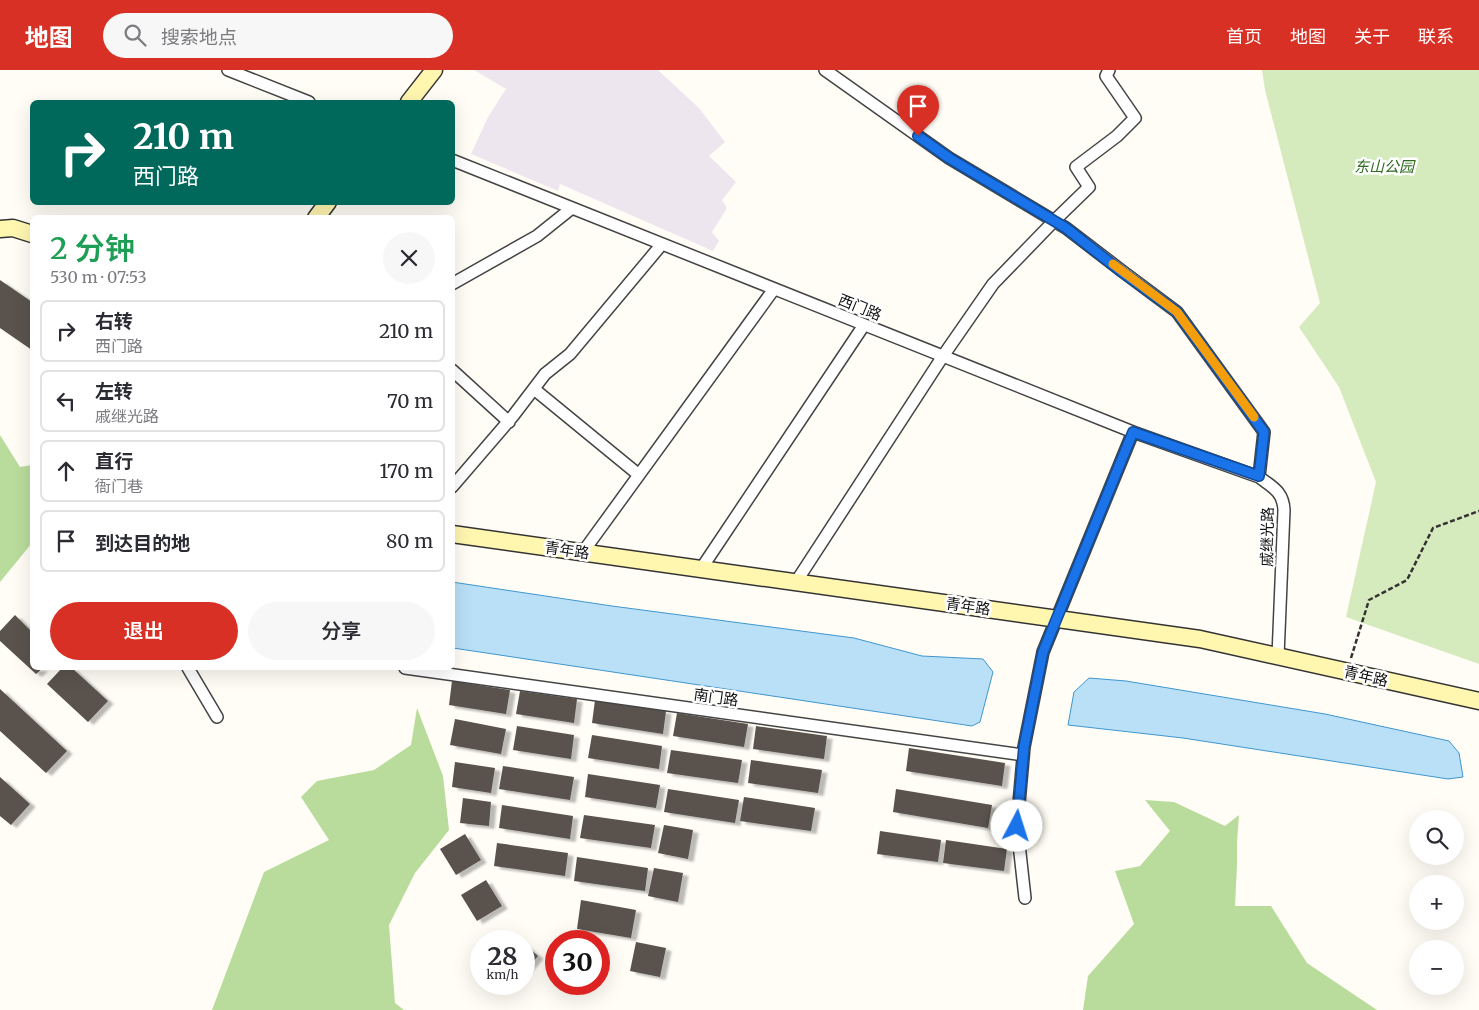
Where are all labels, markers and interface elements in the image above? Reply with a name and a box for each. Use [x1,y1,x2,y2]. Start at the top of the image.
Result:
search box [103,13,453,58]
icon: search [121,21,149,49]
text: 地图 [25,22,73,53]
text: 搜索地点 [161,25,237,49]
text: 首页 [1226,25,1262,48]
text: 地图 [1290,25,1326,48]
text: 关于 [1354,25,1390,48]
text: 联系 [1418,25,1454,48]
pin [897,85,939,136]
icon: arrive [904,92,932,120]
text: 210 m [133,115,234,159]
icon: right [50,120,115,185]
park label: 东山公园 [1354,157,1416,176]
text: 西门路 [133,162,199,190]
text: 2 分钟 [50,229,135,267]
button: close [383,232,435,284]
text: 530 m · 07:53 [50,267,147,287]
street label: 西门路 [836,290,884,324]
text: 右转 [95,309,133,333]
icon: right [52,317,80,345]
text: 210 m [379,319,433,343]
text: 西门路 [95,336,143,356]
text: 左转 [95,379,133,403]
icon: left [52,387,80,415]
text: 70 m [387,389,433,413]
text: 戚继光路 [95,406,159,426]
text: 直行 [95,449,133,473]
icon: ahead [52,457,80,485]
text: 170 m [380,459,433,483]
text: 衙门巷 [95,476,143,496]
street label: 戚继光路 [1257,507,1277,567]
icon: arrive [52,527,80,555]
text: 80 m [386,529,433,553]
text: 到达目的地 [95,531,190,555]
street label: 青年路 [543,537,591,563]
street label: 青年路 [944,593,992,619]
button: 退出 [50,602,238,660]
button: 分享 [248,602,435,660]
street label: 青年路 [1342,662,1390,690]
street label: 南门路 [692,684,740,710]
position arrow [990,799,1042,851]
map controls [1409,810,1464,995]
button: search [1409,810,1464,865]
button: + [1409,875,1464,930]
speed limit sign: 30 [545,930,610,995]
text: 28 [487,940,518,972]
button: − [1409,940,1464,995]
text: km/h [487,967,518,982]

